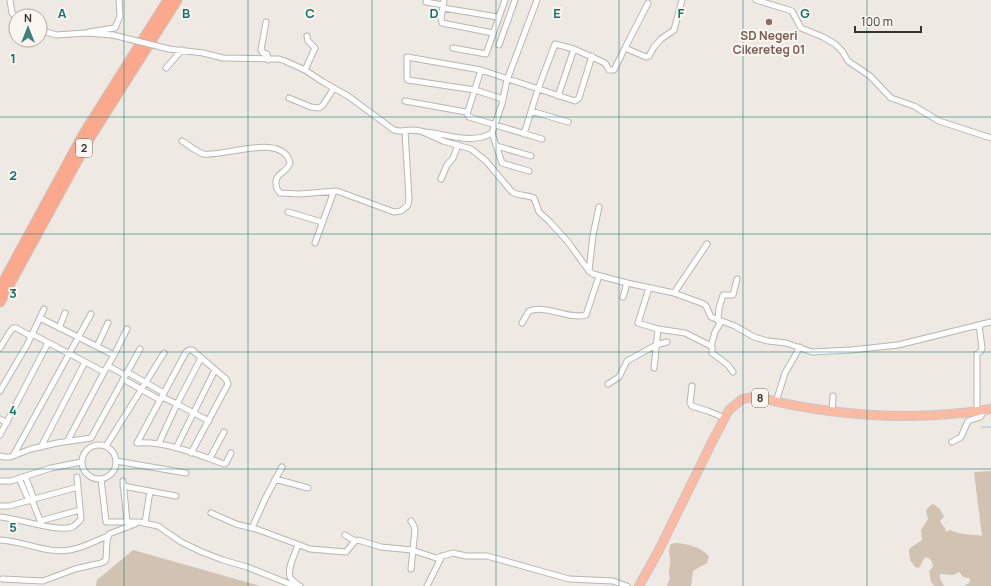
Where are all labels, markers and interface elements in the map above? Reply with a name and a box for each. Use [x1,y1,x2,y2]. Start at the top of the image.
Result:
text: A [58,4,67,22]
text: B [182,4,190,22]
text: C [305,4,315,22]
text: D [429,4,439,22]
text: E [553,4,561,22]
text: F [678,4,685,22]
text: G [800,4,810,22]
north arrow [8,8,48,48]
scale bar [855,8,921,34]
text: N [24,10,32,25]
text: 100 m [861,13,893,30]
marker: SD Negeri Cikereteg 01 [764,17,774,27]
place label: SD Negeri Cikereteg 01 [733,27,805,58]
text: 1 [10,49,16,67]
road number: 2 [76,139,92,157]
text: 2 [9,166,17,184]
text: 3 [9,284,17,302]
road number: 8 [752,389,768,407]
text: 4 [9,401,17,419]
text: 5 [9,518,17,536]

